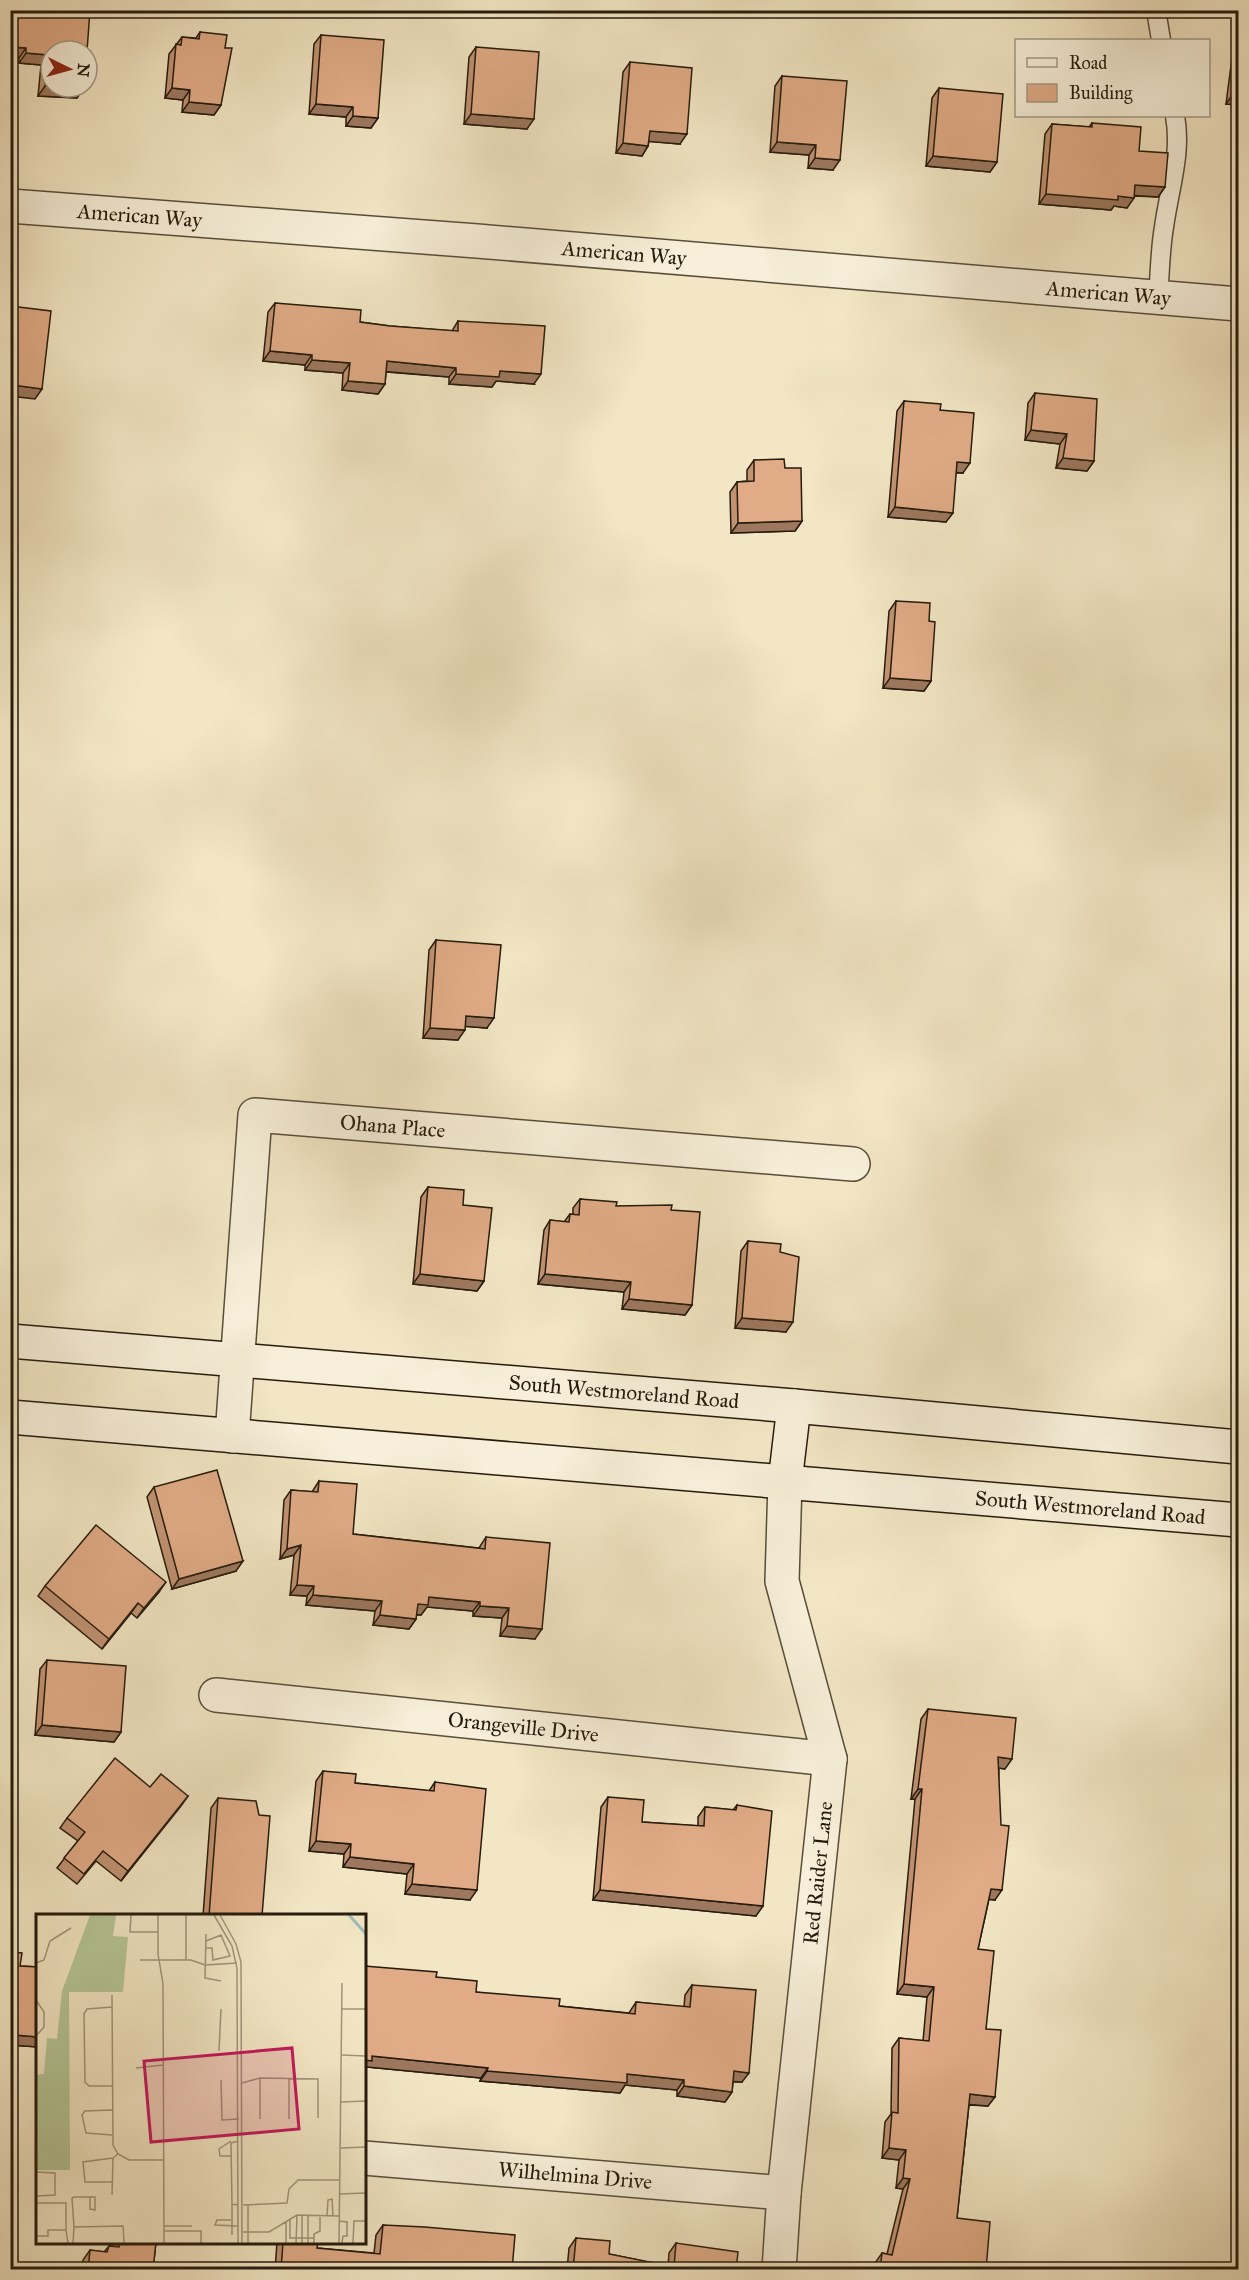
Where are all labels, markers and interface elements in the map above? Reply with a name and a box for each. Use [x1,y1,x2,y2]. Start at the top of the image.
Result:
north arrow [39,39,99,99]
legend [1015,39,1210,117]
text: Road [1069,52,1107,74]
text: N [73,63,94,78]
text: Building [1069,82,1133,105]
street label: American Way [75,198,204,233]
street label: American Way [560,235,689,271]
street label: American Way [1044,275,1173,311]
street label: Ohana Place [339,1109,447,1144]
street label: South Westmoreland Road [508,1369,741,1414]
street label: South Westmoreland Road [974,1485,1207,1530]
street label: Orangeville Drive [447,1706,600,1748]
street label: Red Raider Lane [797,1800,838,1946]
inset map [36,1914,366,2244]
street label: Wilhelmina Drive [497,2156,653,2195]

